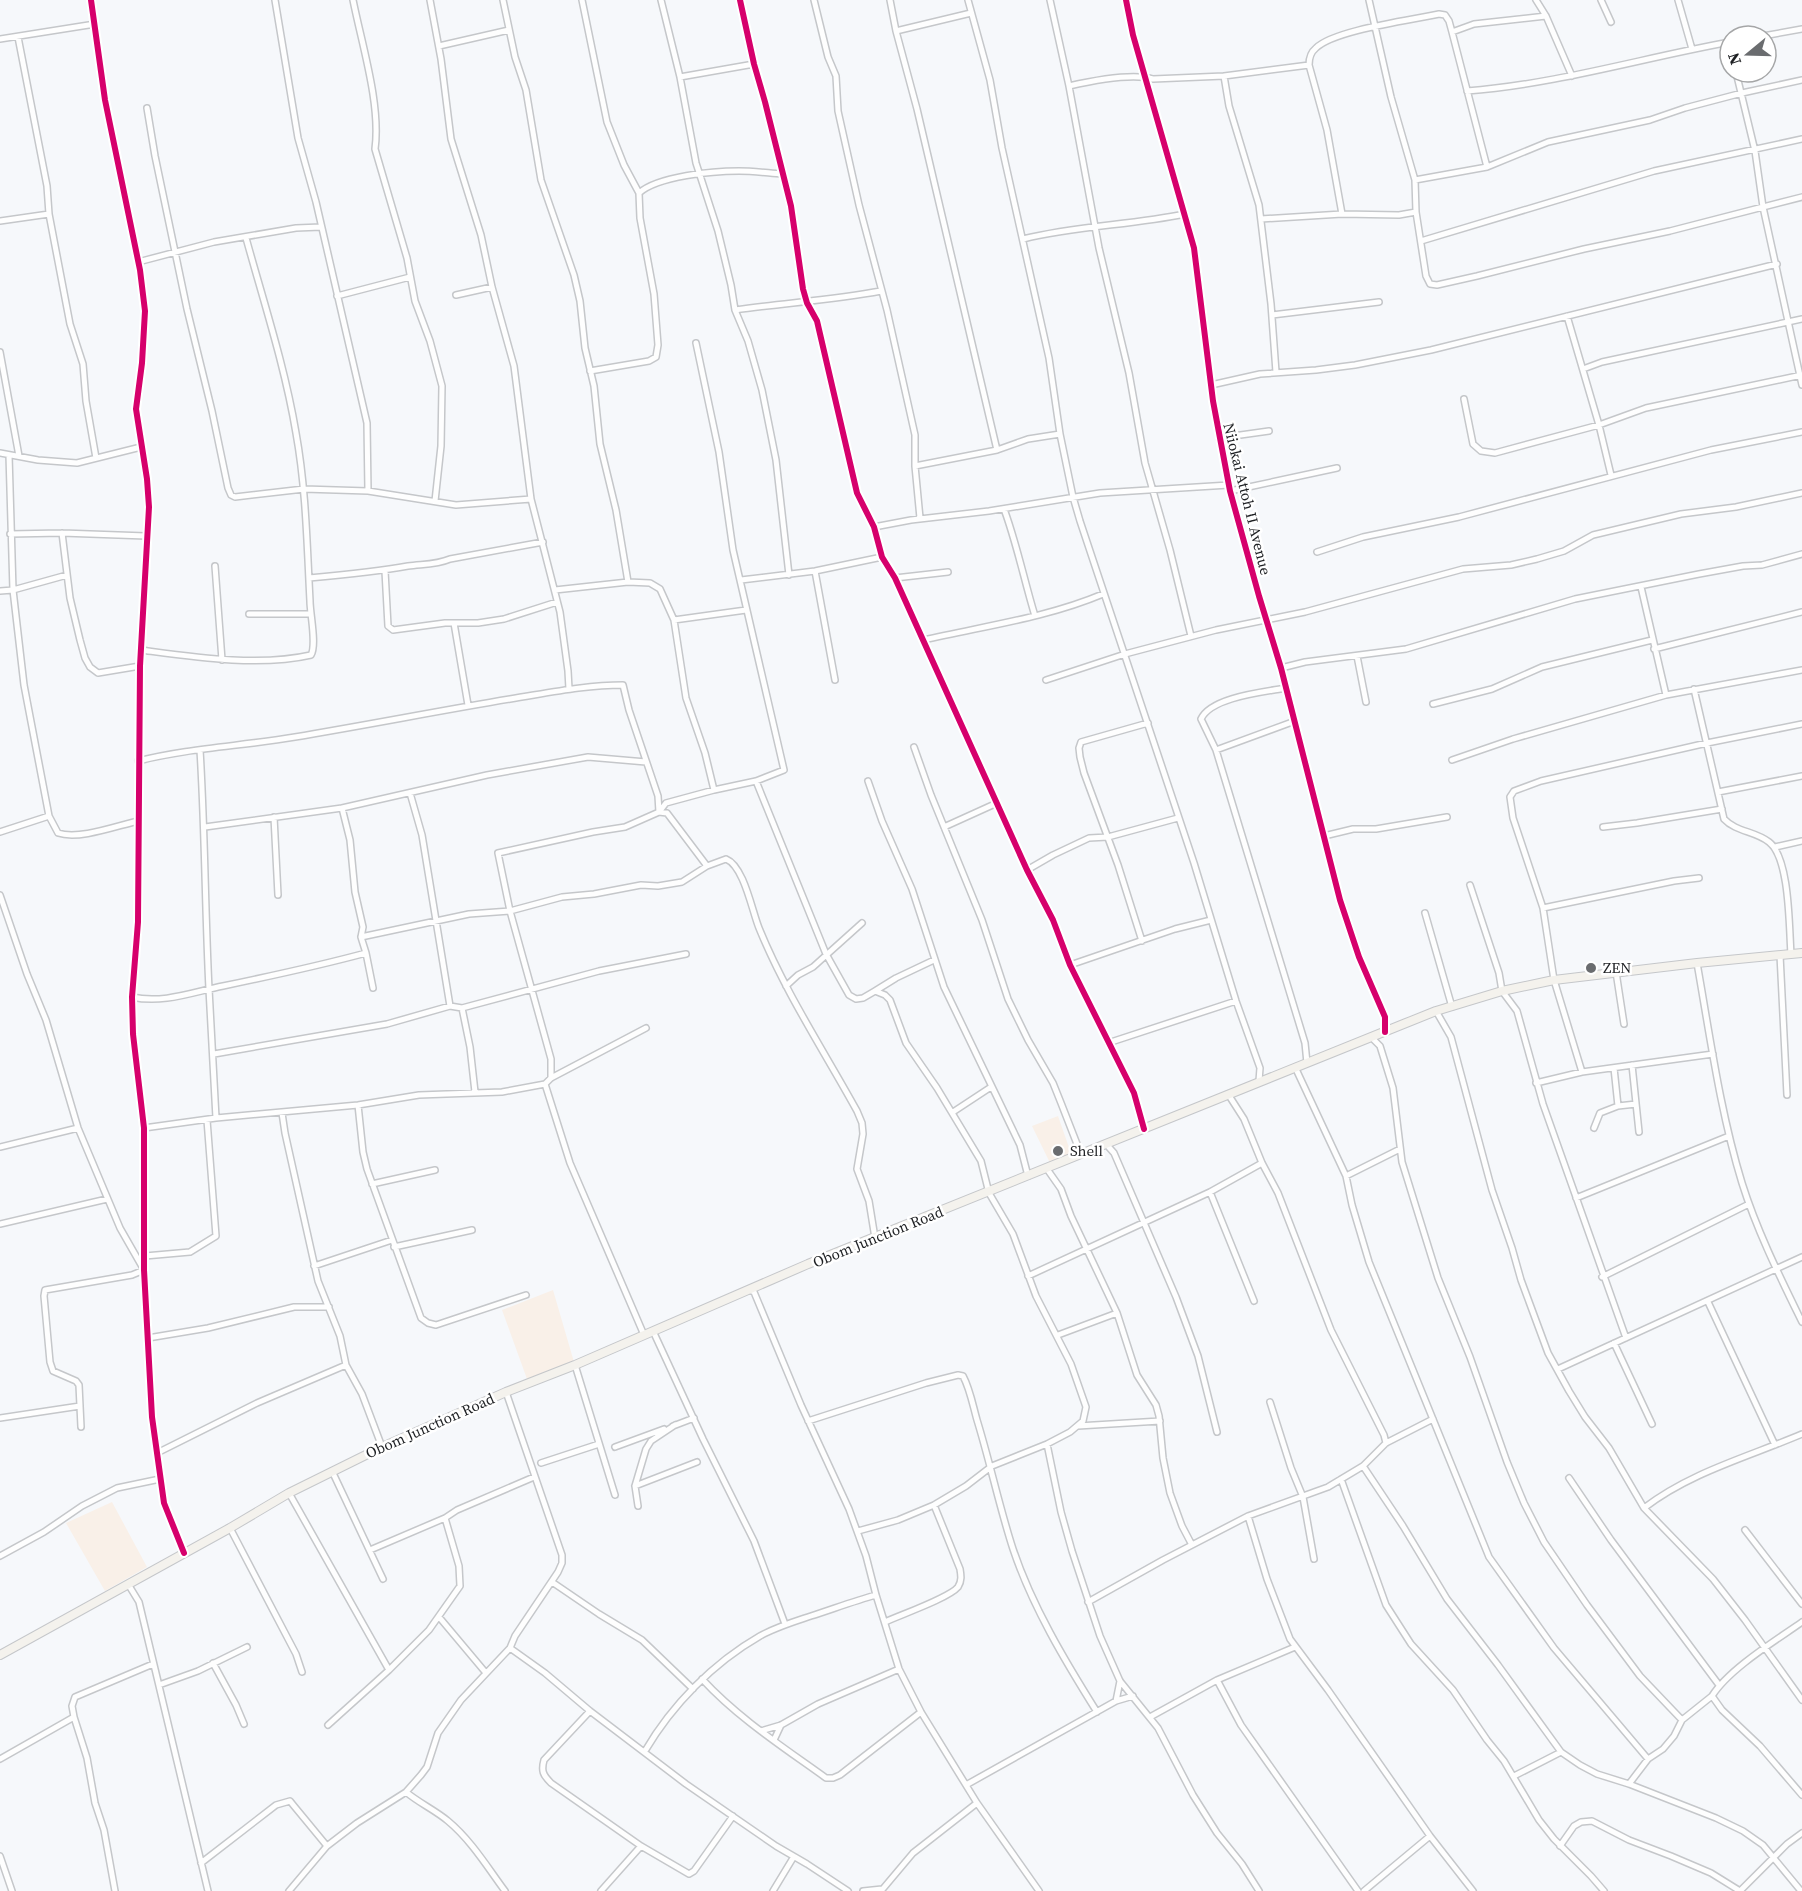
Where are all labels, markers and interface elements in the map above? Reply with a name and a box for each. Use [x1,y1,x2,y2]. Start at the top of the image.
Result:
north arrow [1718,24,1778,84]
text: N [1721,49,1746,68]
street label: Niiokai Attoh II Avenue [1218,421,1277,577]
place label: ZEN [1603,957,1631,978]
marker: ZEN [1584,961,1598,975]
place label: Shell [1070,1140,1104,1161]
marker: Shell [1051,1144,1065,1158]
street label: Obom Junction Road [809,1201,947,1272]
street label: Obom Junction Road [362,1387,498,1463]

